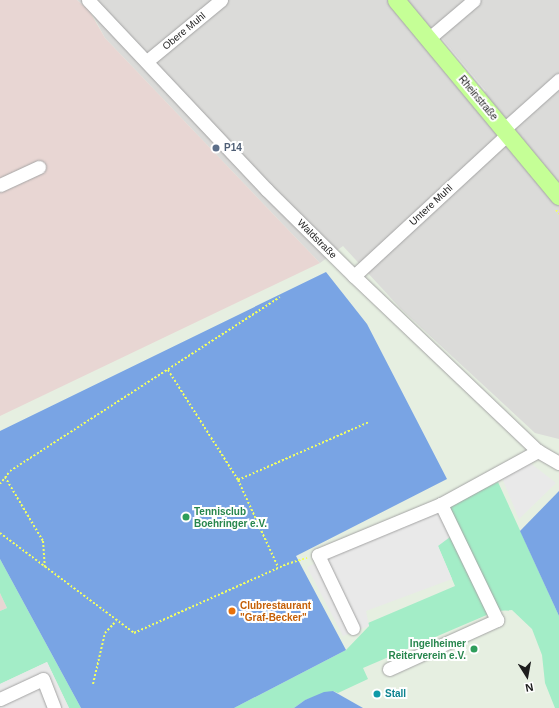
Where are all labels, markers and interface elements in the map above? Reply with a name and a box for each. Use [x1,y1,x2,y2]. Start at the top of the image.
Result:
street label: Obere Muhl [160,10,208,52]
street label: Rheinstraße [456,73,500,123]
place label: P14 [224,142,242,154]
marker: P14 [211,143,221,153]
street label: Untere Muhl [407,182,455,228]
street label: Waldstraße [295,217,339,261]
place label: Tennisclub Boehringer e.V. [194,505,267,528]
marker: Tennisclub Boehringer e.V. [181,512,191,522]
place label: Clubrestaurant "Graf-Becker" [240,599,311,622]
marker: Clubrestaurant "Graf-Becker" [227,606,237,616]
place label: Ingelheimer Reiterverein e.V. [389,637,466,660]
marker: Ingelheimer Reiterverein e.V. [469,644,479,654]
north arrow [507,656,547,696]
text: N [524,681,534,694]
place label: Stall [385,688,406,700]
marker: Stall [372,689,382,699]

